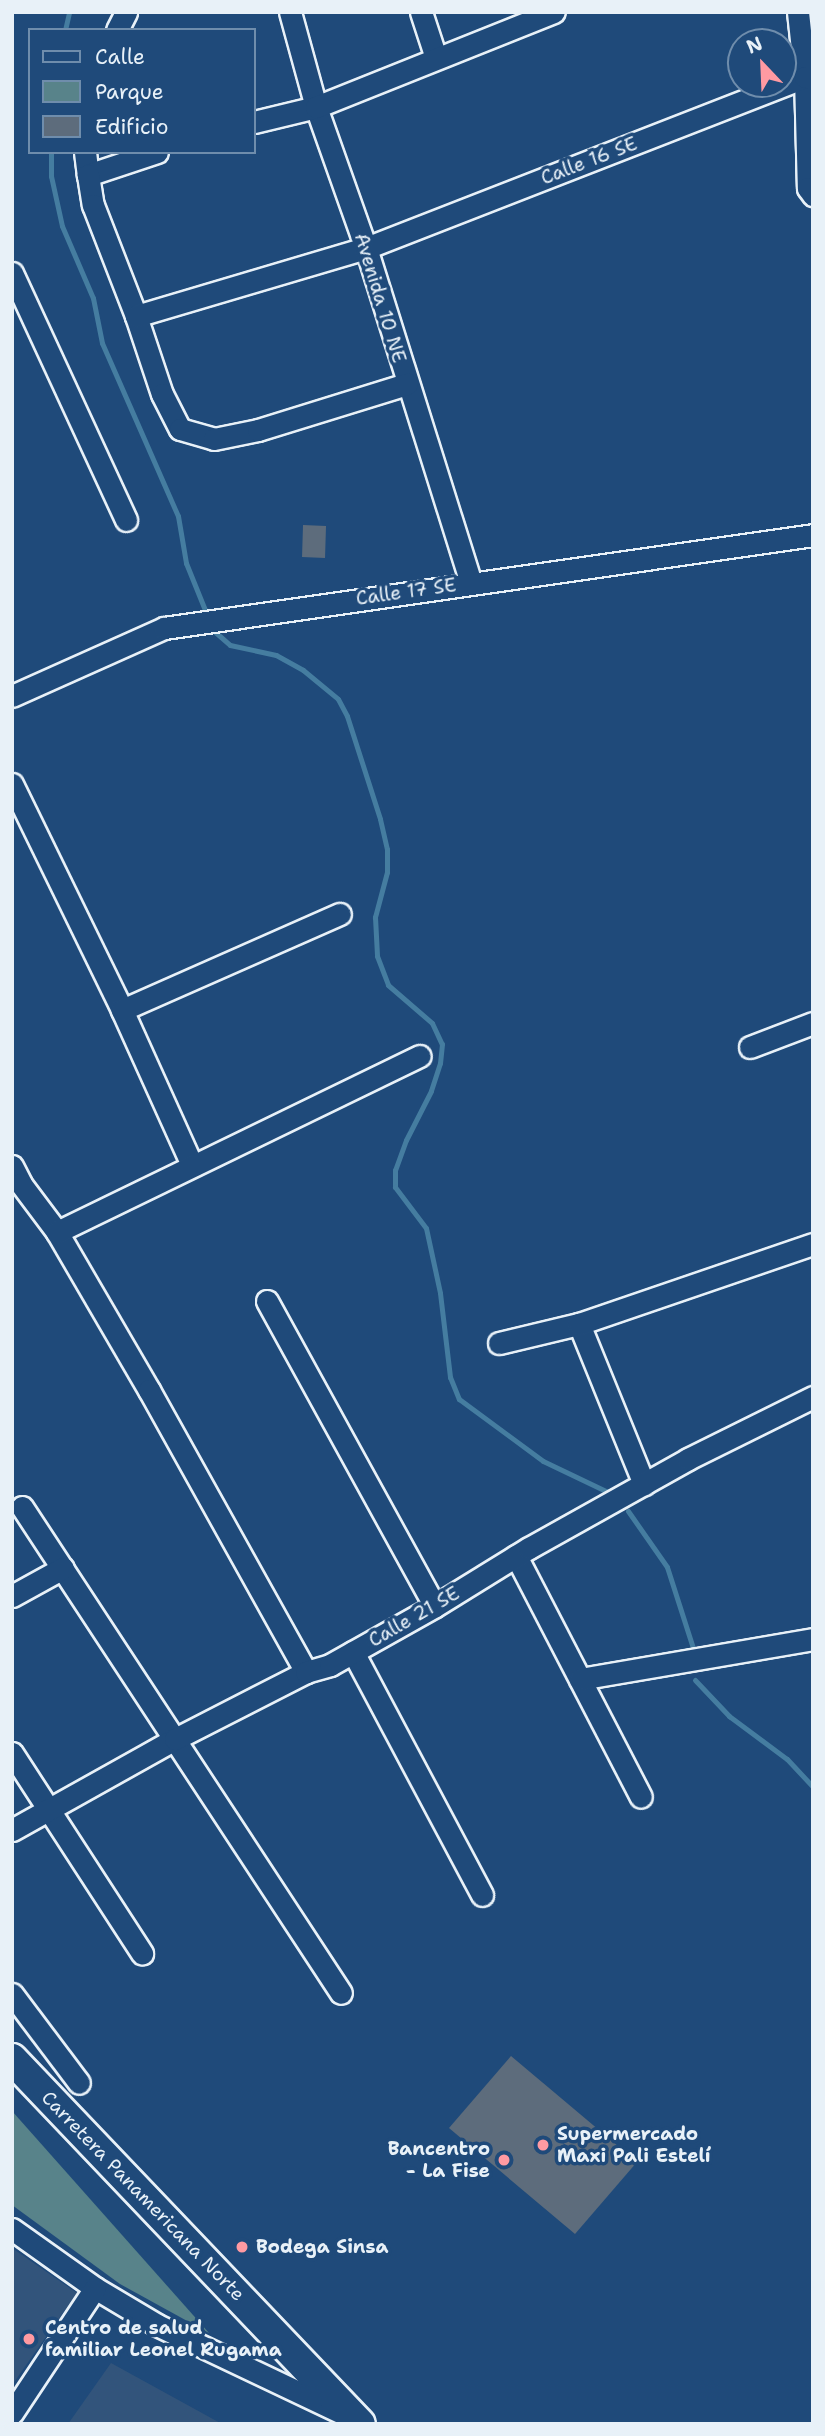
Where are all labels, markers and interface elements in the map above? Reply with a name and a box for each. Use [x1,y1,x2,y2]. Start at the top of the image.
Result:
legend [28,28,256,154]
north arrow [727,28,797,98]
text: N [743,31,766,59]
text: Calle [95,43,145,71]
text: Parque [95,78,164,106]
text: Edificio [95,113,168,141]
street label: Calle 16 SE [538,132,640,190]
street label: Avenida 10 NE [349,230,411,366]
street label: Calle 17 SE [355,574,457,610]
street label: Calle 21 SE [365,1582,463,1652]
street label: Carretera Panamericana Norte [37,2086,249,2306]
place label: Supermercado Maxi Pali Estelí [557,2123,711,2167]
marker: Supermercado Maxi Pali Estelí [535,2137,551,2153]
place label: Bancentro - La Fise [388,2138,490,2182]
marker: Bancentro - La Fise [496,2152,512,2168]
place label: Bodega Sinsa [256,2236,388,2258]
marker: Bodega Sinsa [234,2239,250,2255]
place label: Centro de salud familiar Leonel Rugama [45,2317,282,2361]
marker: Centro de salud familiar Leonel Rugama [19,2329,39,2349]

